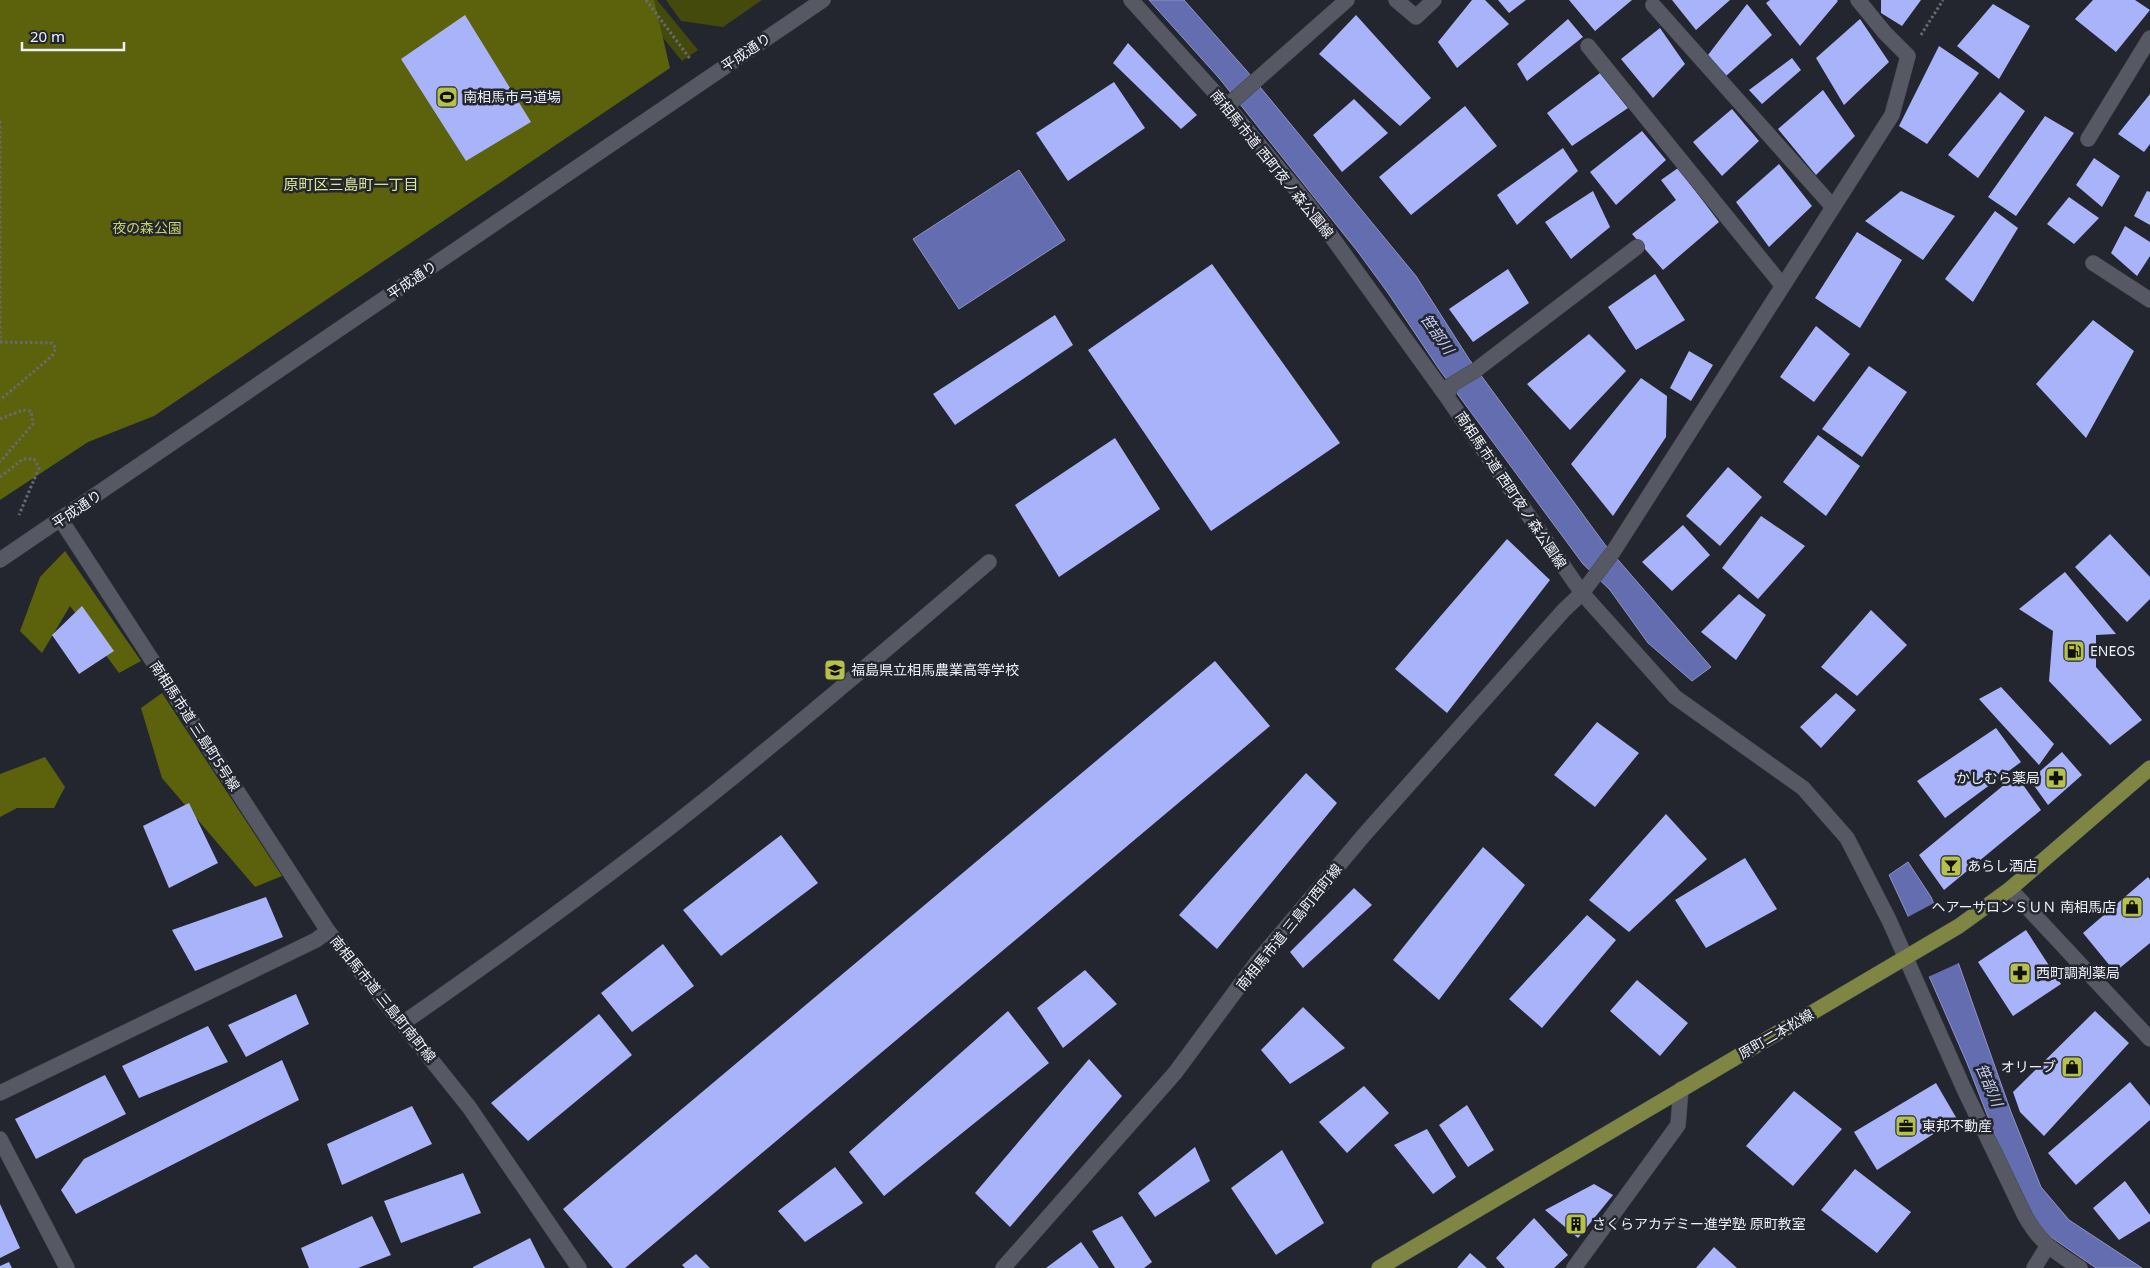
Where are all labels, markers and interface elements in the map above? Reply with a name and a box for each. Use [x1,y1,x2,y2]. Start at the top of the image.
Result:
scale bar [22,20,125,52]
text: 20 m [30,26,65,46]
street label: 平成通り [717,28,774,75]
sports icon: 南相馬市弓道場 [435,85,459,109]
street label: 南相馬市道 西町夜ノ森公園線 [1207,86,1338,242]
place label: 南相馬市弓道場 [463,87,561,106]
district label: 原町区三島町一丁目 [283,174,419,194]
park label: 夜の森公園 [112,218,182,237]
street label: 平成通り [383,256,440,303]
water label: 笹部川 [1417,309,1460,359]
street label: 南相馬市道 西町夜ノ森公園線 [1452,407,1571,572]
street label: 平成通り [48,485,105,532]
fuel station icon: ENEOS [2062,639,2086,663]
place label: ENEOS [2090,641,2135,660]
street label: 南相馬市道 三島町5号線 [146,657,245,794]
school or university icon: 福島県立相馬農業高等学校 [823,658,847,682]
place label: 福島県立相馬農業高等学校 [851,660,1019,679]
pharmacy icon: かしむら薬局 [2044,766,2068,790]
place label: かしむら薬局 [1956,768,2040,787]
bar icon: あらし酒店 [1939,854,1963,878]
place label: あらし酒店 [1967,856,2037,875]
street label: 南相馬市道 三島町西町線 [1232,859,1346,994]
shop icon: ヘアーサロンＳＵＮ 南相馬店 [2120,895,2144,919]
place label: ヘアーサロンＳＵＮ 南相馬店 [1931,897,2116,916]
street label: 南相馬市道 三島町南町線 [326,931,440,1066]
pharmacy icon: 西町調剤薬局 [2008,961,2032,985]
place label: 西町調剤薬局 [2036,963,2120,982]
street label: 原町二本松線 [1735,1004,1817,1063]
shop icon: オリーブ [2060,1055,2084,1079]
place label: オリーブ [2001,1057,2056,1076]
water label: 笹部川 [1972,1060,2009,1111]
office icon: 東邦不動産 [1894,1114,1918,1138]
place label: 東邦不動産 [1922,1116,1992,1135]
building icon: さくらアカデミー進学塾 原町教室 [1564,1212,1588,1236]
place label: さくらアカデミー進学塾 原町教室 [1592,1214,1806,1233]

